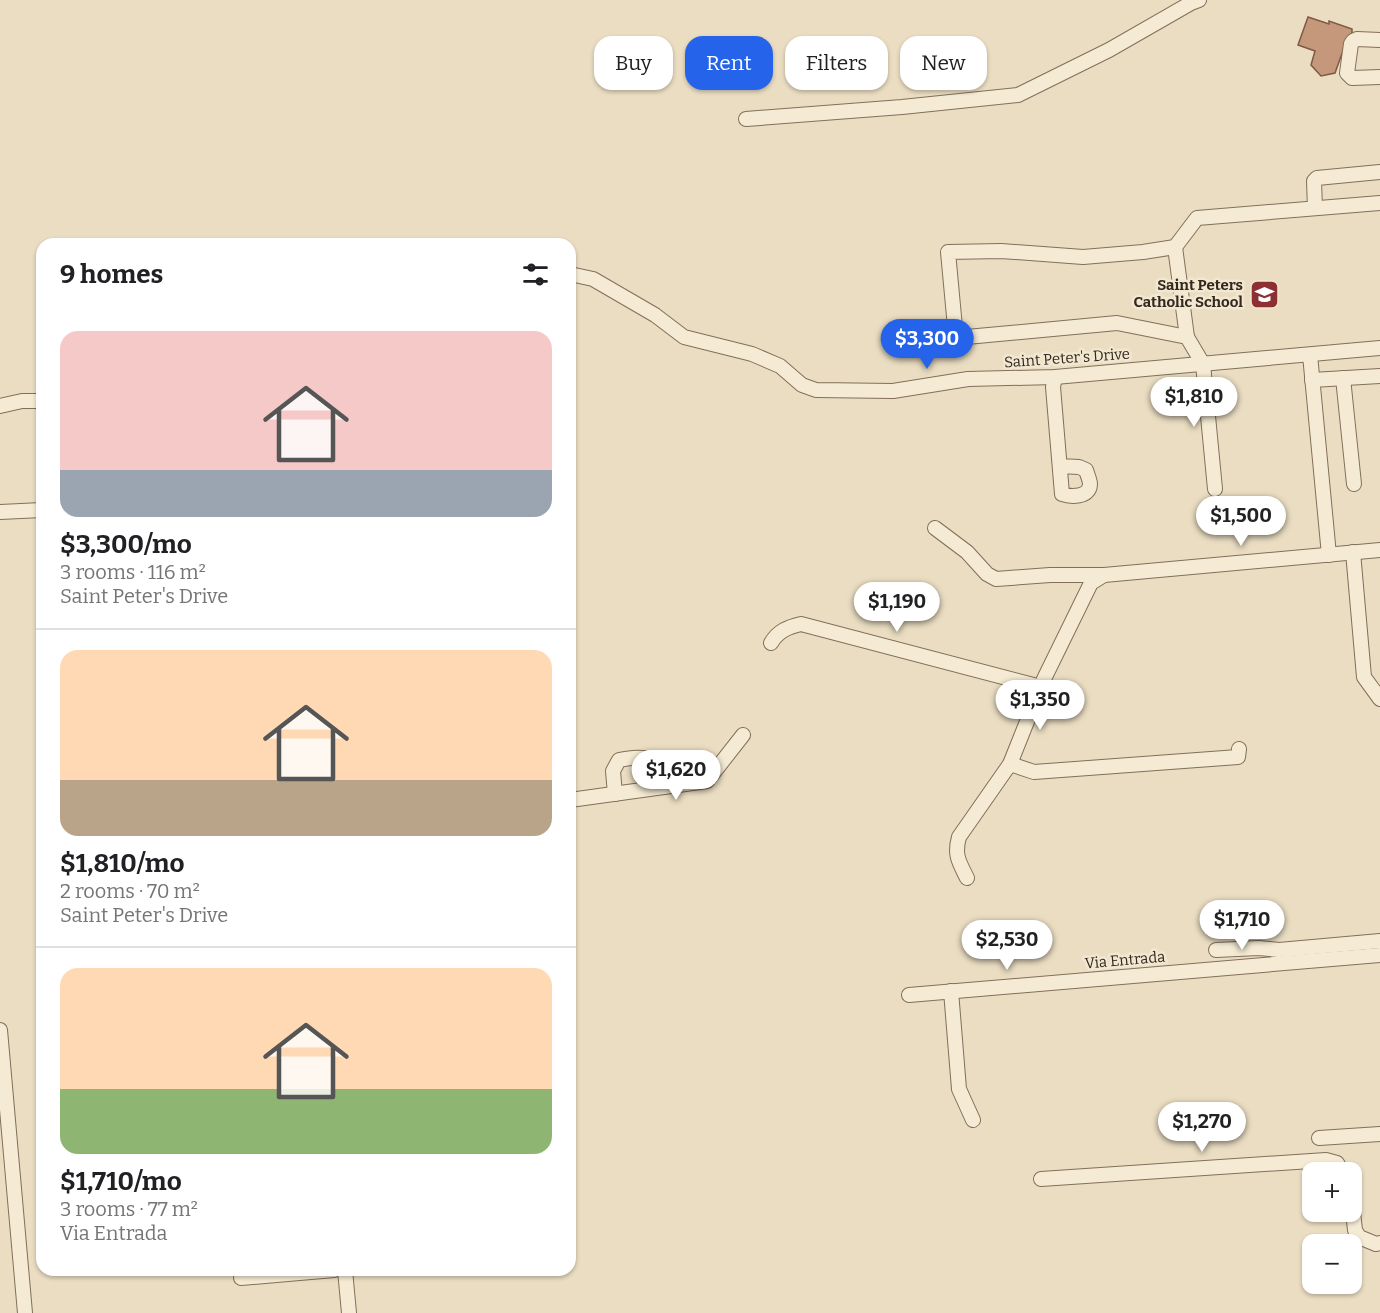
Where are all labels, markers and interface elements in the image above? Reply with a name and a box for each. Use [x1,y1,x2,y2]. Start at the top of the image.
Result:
chip: Buy [594,36,673,90]
chip: Rent [685,36,773,90]
chip: Filters [785,36,888,90]
chip: New [900,36,987,90]
icon: filters [519,258,552,291]
text: 9 homes [60,259,163,290]
place label: Saint Peters Catholic School [1134,276,1243,311]
school or university icon: Saint Peters Catholic School [1248,278,1280,310]
pin: $3,300 [878,319,976,370]
text: $3,300 [895,326,959,350]
street label: Saint Peter's Drive [1003,345,1131,371]
icon: home [252,370,360,478]
pin: $1,810 [1145,377,1243,428]
text: $1,810 [1164,384,1224,408]
pin: $1,500 [1192,496,1290,547]
text: $1,500 [1210,503,1272,527]
text: $3,300/mo [60,529,192,560]
text: 3 rooms · 116 m² [60,560,206,584]
pin: $1,190 [848,582,946,633]
text: Saint Peter's Drive [60,584,228,608]
text: $1,190 [868,589,926,613]
pin: $1,350 [991,680,1089,731]
text: $1,350 [1010,687,1070,711]
icon: home [252,689,360,797]
pin: $1,620 [627,750,725,801]
text: $1,620 [646,757,706,781]
text: $1,810/mo [60,848,184,879]
text: 2 rooms · 70 m² [60,879,200,903]
pin: $1,710 [1193,900,1291,951]
text: Saint Peter's Drive [60,903,228,927]
text: $1,710 [1214,907,1270,931]
pin: $2,530 [958,920,1056,971]
text: $2,530 [976,927,1038,951]
street label: Via Entrada [1084,948,1166,972]
icon: home [252,1007,360,1115]
pin: $1,270 [1153,1102,1251,1153]
text: $1,270 [1172,1109,1232,1133]
map controls [1302,1162,1362,1294]
button: + [1302,1162,1362,1222]
text: $1,710/mo [60,1166,182,1197]
text: 3 rooms · 77 m² [60,1197,198,1221]
text: Via Entrada [60,1221,167,1245]
button: − [1302,1234,1362,1294]

